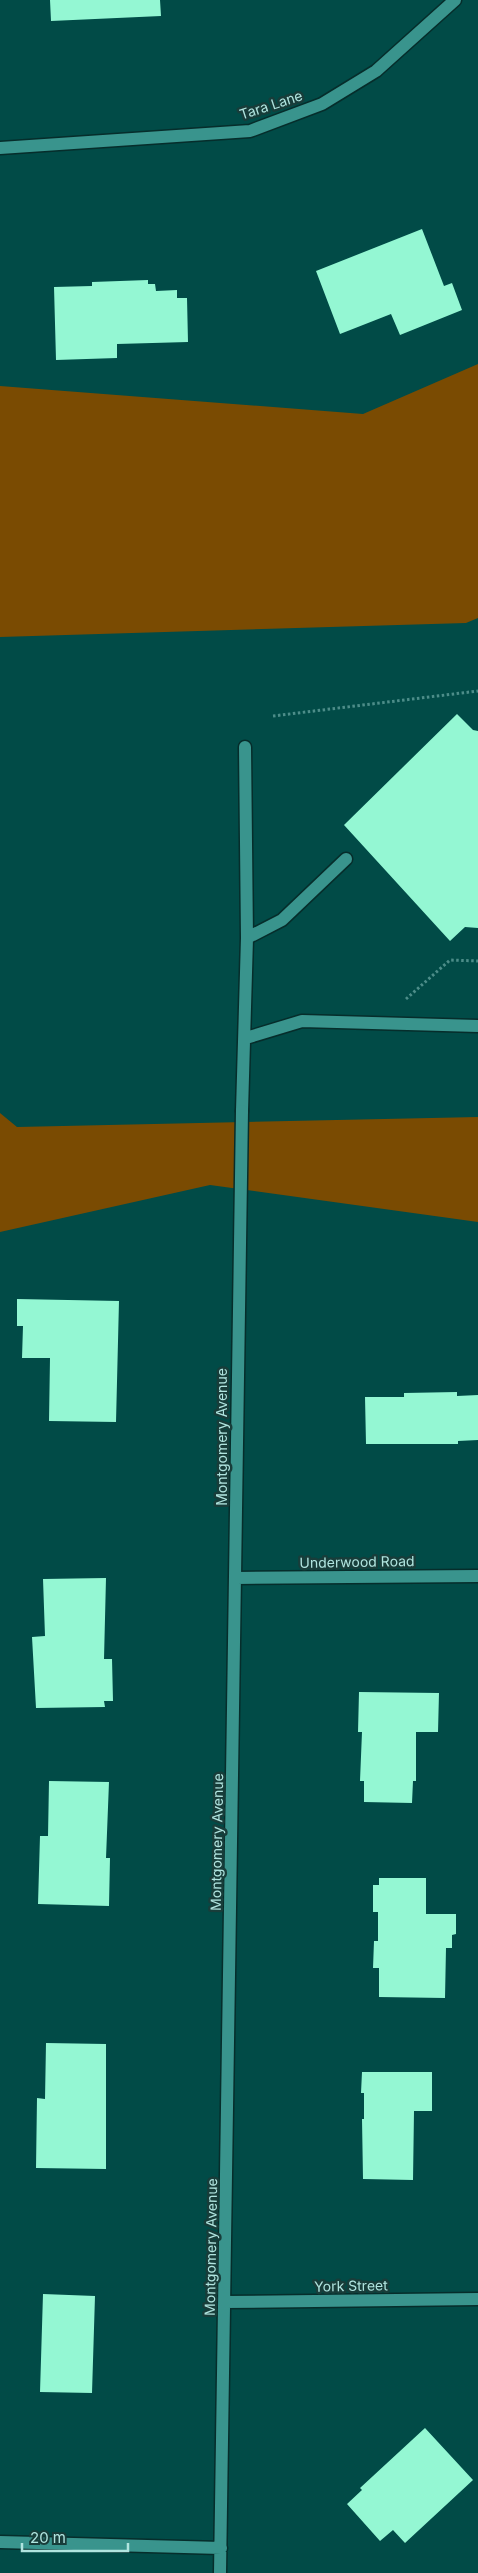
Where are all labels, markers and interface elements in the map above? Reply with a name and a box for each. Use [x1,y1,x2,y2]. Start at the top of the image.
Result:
street label: Tara Lane [237,86,304,123]
street label: Montgomery Avenue [213,1368,230,1506]
street label: Underwood Road [299,1552,415,1571]
street label: Montgomery Avenue [207,1773,226,1911]
street label: Montgomery Avenue [201,2178,220,2316]
street label: York Street [314,2276,388,2295]
scale bar [22,2520,129,2552]
text: 20 m [30,2528,66,2547]

